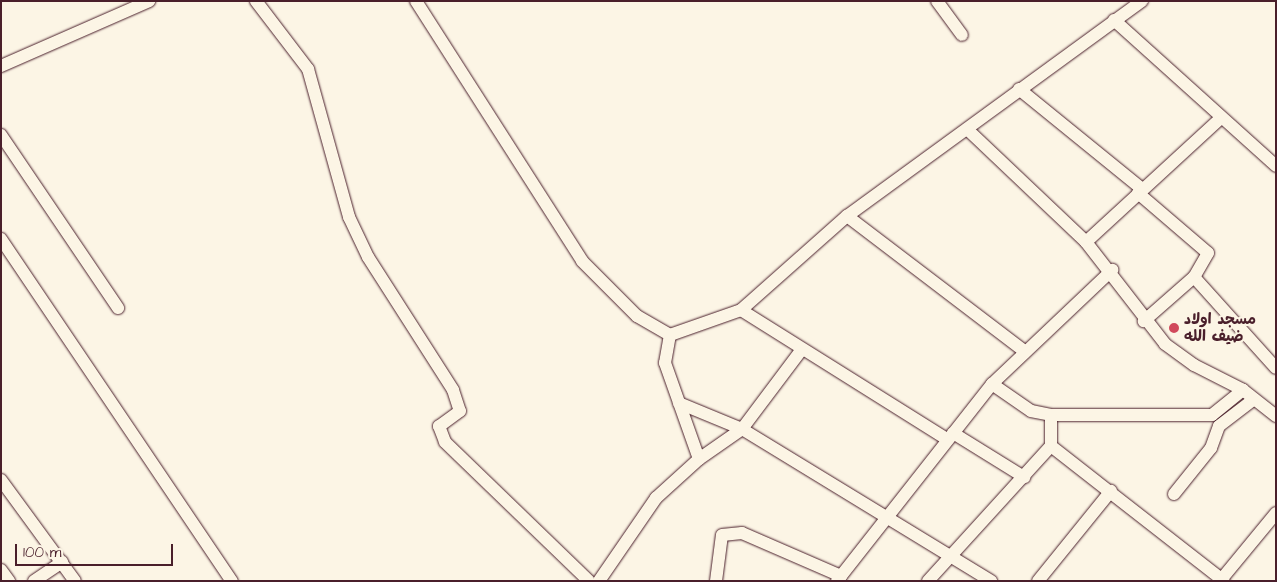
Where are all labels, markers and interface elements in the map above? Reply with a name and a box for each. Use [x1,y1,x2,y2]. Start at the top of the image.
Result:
place label: مسجد اولاد ضيف الله [1184,310,1256,345]
marker: مسجد اولاد ضيف الله [1168,322,1180,334]
scale bar [18,534,175,566]
text: 100 m [23,542,62,563]

